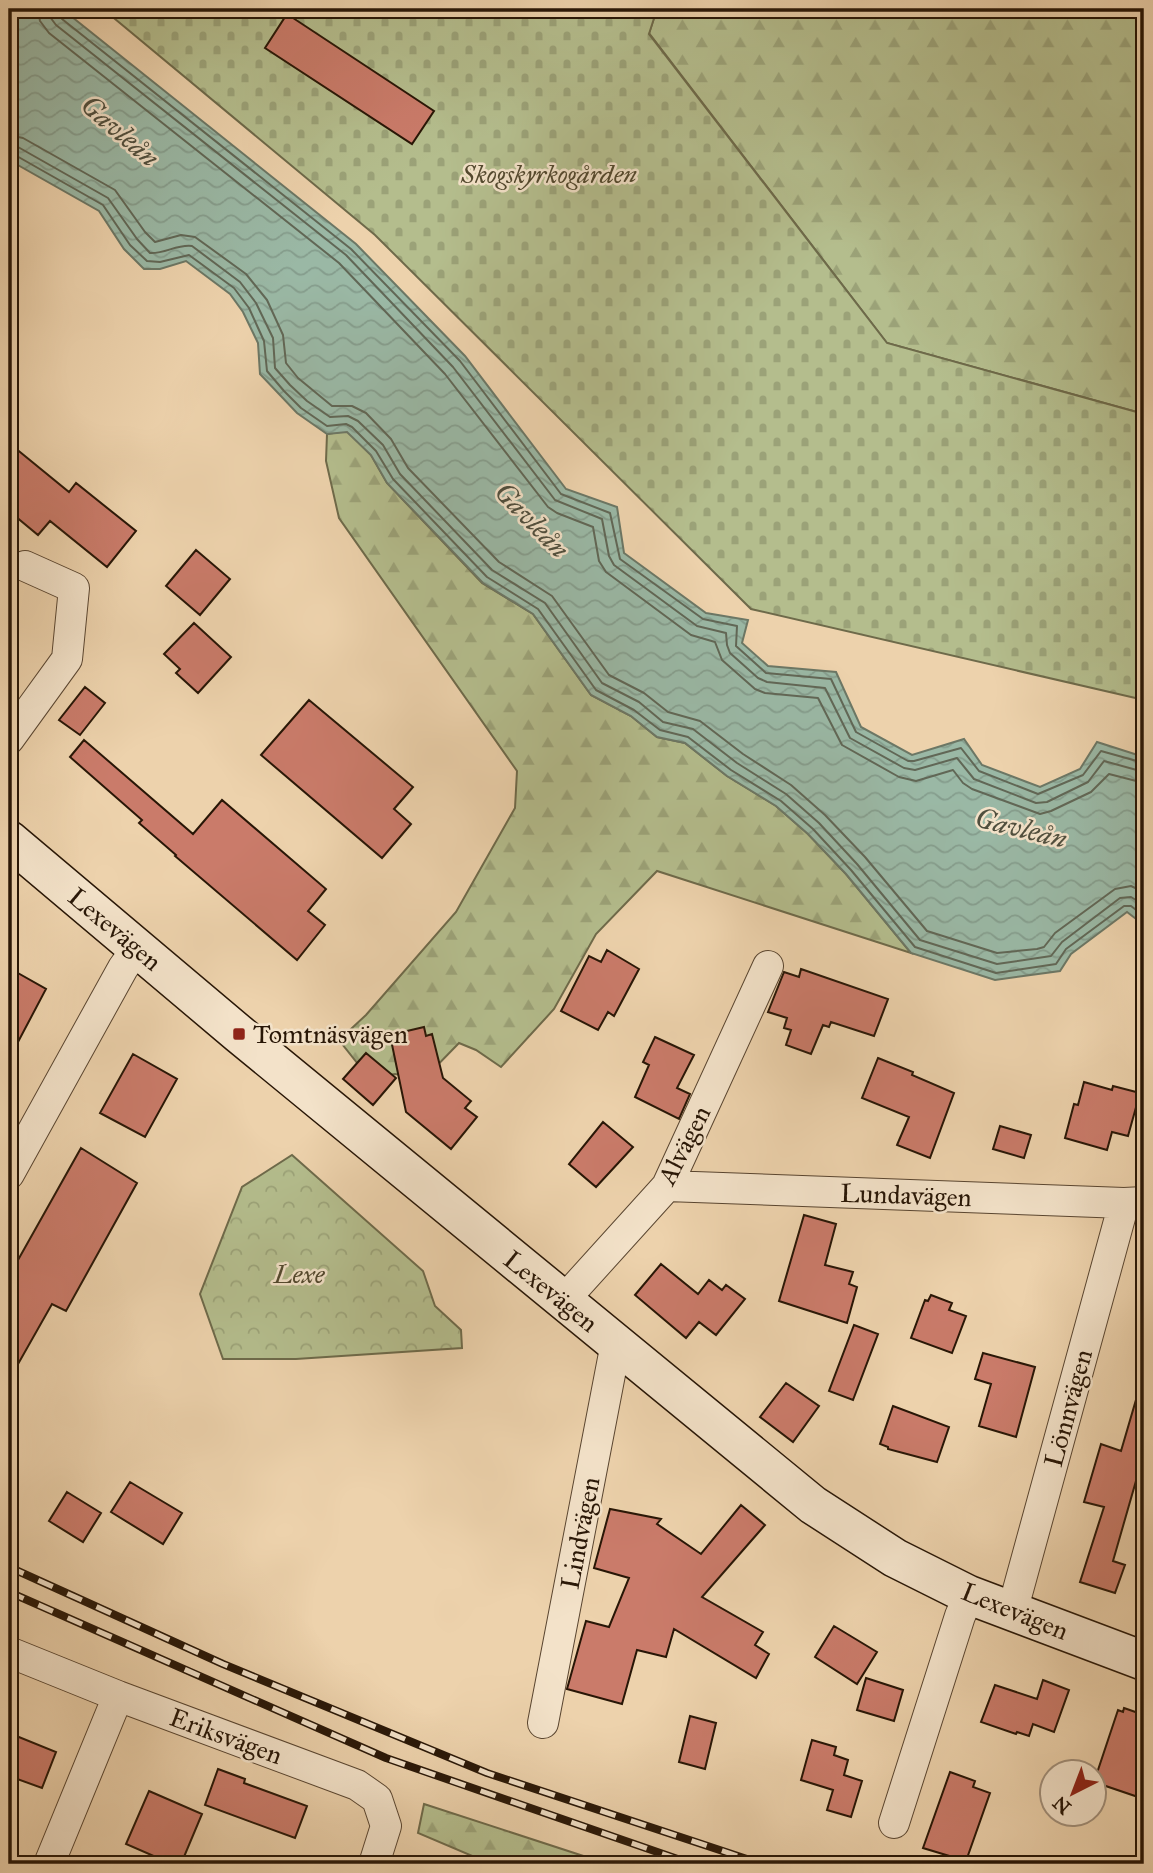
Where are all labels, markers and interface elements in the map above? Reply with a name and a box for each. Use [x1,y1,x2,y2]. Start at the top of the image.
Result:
water label: Gavleån [73,87,167,175]
park label: Skogskyrkogården [460,158,637,190]
water label: Gavleån [487,474,577,566]
water label: Gavleån [972,800,1071,856]
street label: Lexevägen [62,881,168,977]
place label: Tomtnäsvägen [253,1018,408,1050]
marker: Tomtnäsvägen [231,1026,247,1042]
street label: Alvägen [650,1100,717,1191]
street label: Lundavägen [840,1177,972,1213]
street label: Lexevägen [497,1243,605,1339]
park label: Lexe [273,1258,326,1290]
street label: Lönnvägen [1037,1346,1099,1470]
street label: Lindvägen [553,1474,607,1592]
street label: Lexevägen [957,1575,1073,1647]
street label: Eriksvägen [165,1701,287,1771]
north arrow [1038,1758,1108,1828]
text: N [1048,1791,1076,1819]

